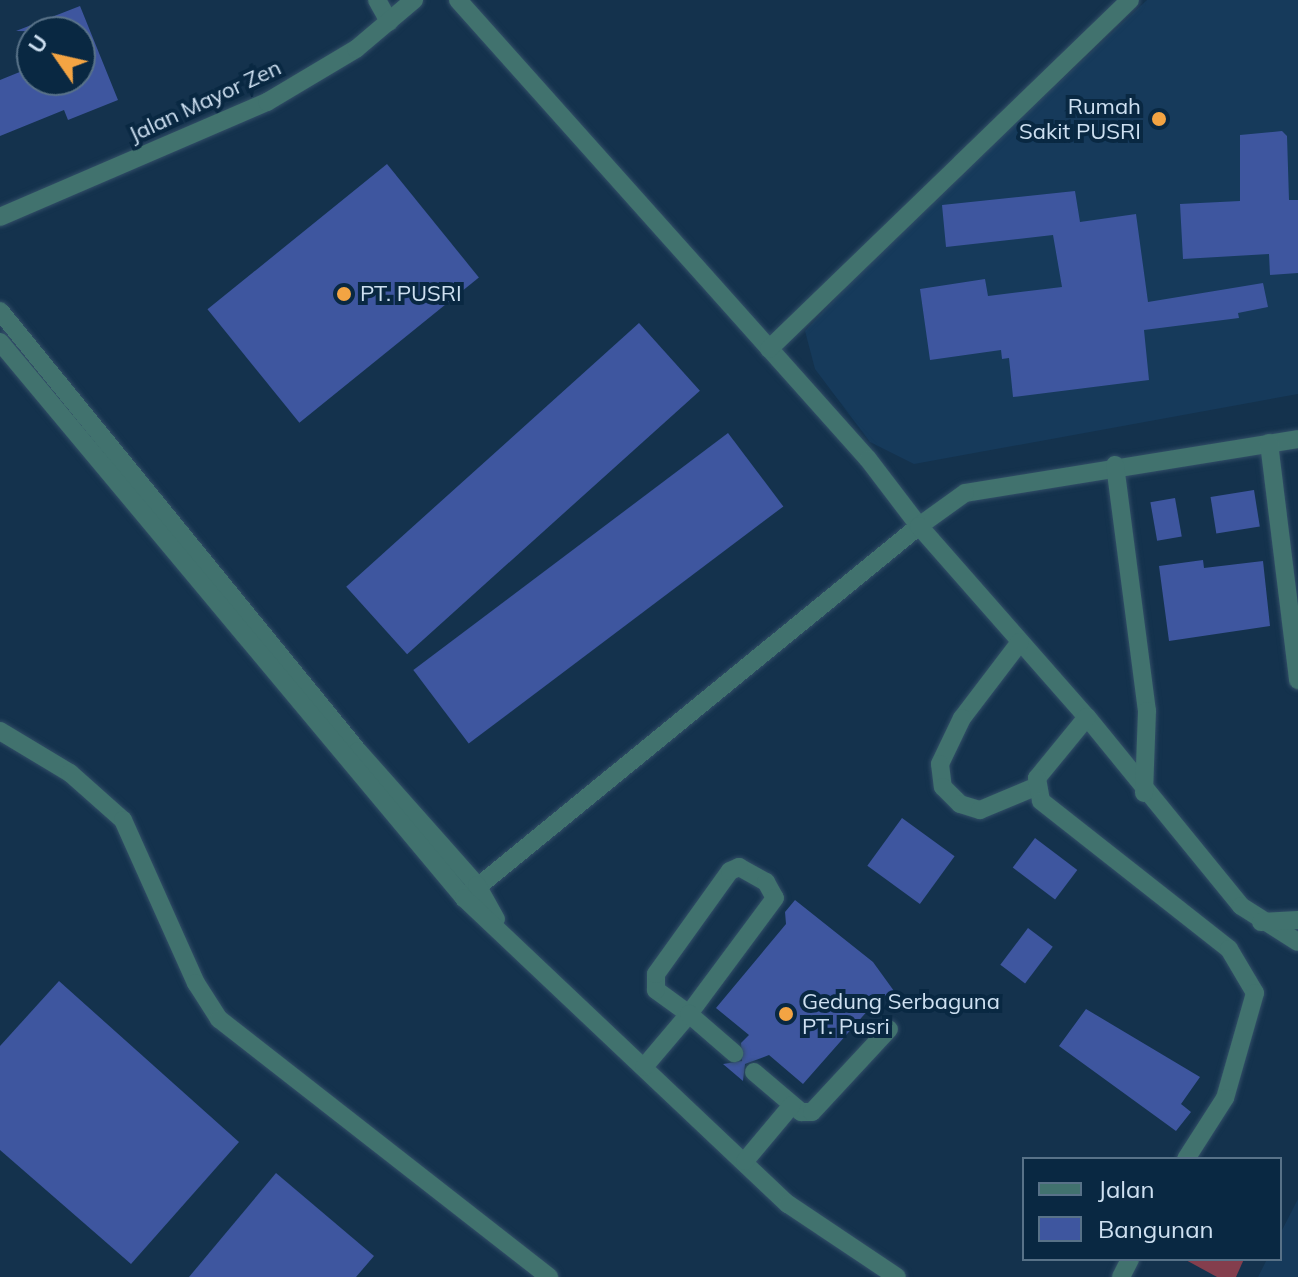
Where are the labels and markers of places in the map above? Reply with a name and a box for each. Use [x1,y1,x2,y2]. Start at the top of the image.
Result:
place label: Rumah Sakit PUSRI [1019,93,1141,144]
marker: Rumah Sakit PUSRI [1148,108,1170,130]
place label: PT. PUSRI [360,281,462,307]
marker: PT. PUSRI [335,285,353,303]
place label: Gedung Serbaguna PT. Pusri [802,988,1000,1040]
marker: Gedung Serbaguna PT. Pusri [777,1005,795,1023]

